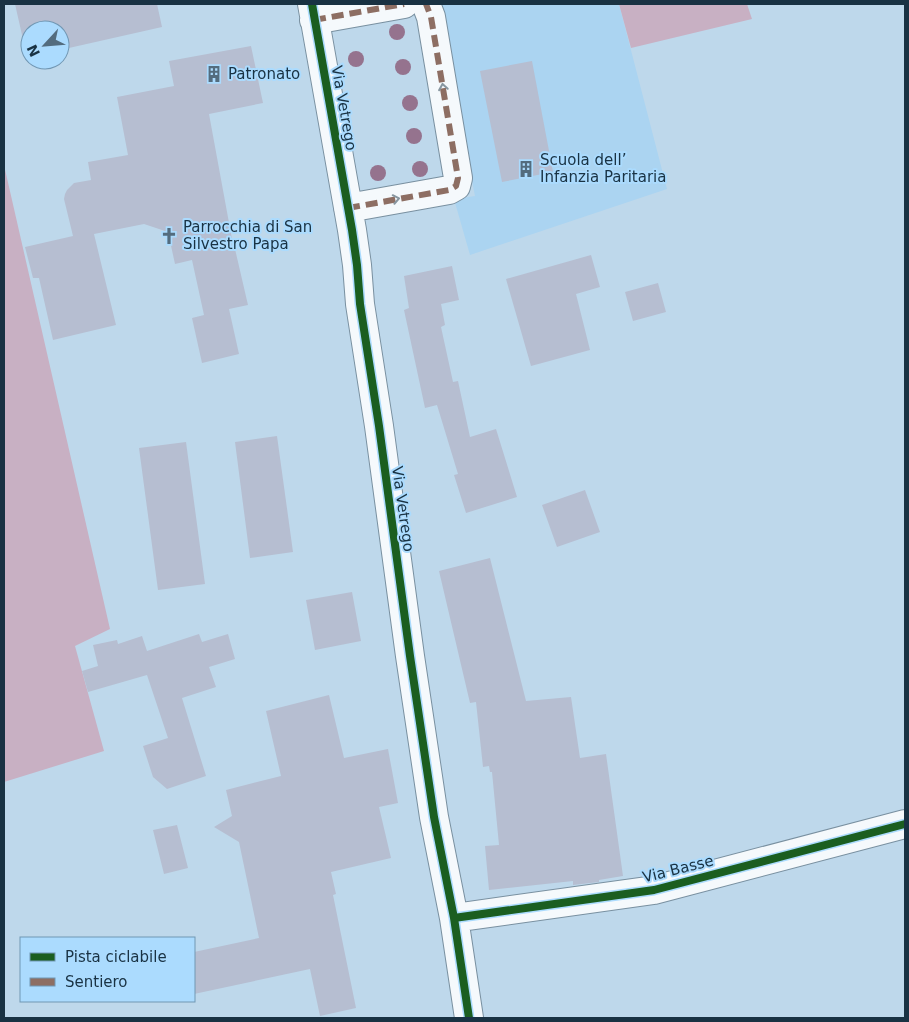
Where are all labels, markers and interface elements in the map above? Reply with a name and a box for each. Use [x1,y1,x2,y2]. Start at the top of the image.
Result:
north arrow [20,20,70,70]
text: N [24,42,43,59]
building icon: Patronato [204,64,224,84]
street label: Via Vetrego [328,64,360,152]
place label: Patronato [228,65,300,83]
one-way arrow [438,83,449,91]
place label: Scuola dell’ Infanzia Paritaria [540,151,666,186]
building icon: Scuola dell’ Infanzia Paritaria [516,159,536,179]
one-way arrow [391,195,400,205]
place label: Parrocchia di San Silvestro Papa [183,218,312,253]
church icon: Parrocchia di San Silvestro Papa [159,226,179,246]
street label: Via Vetrego [388,465,418,553]
street label: Via Basse [641,852,715,886]
legend [20,937,195,1002]
text: Pista ciclabile [65,948,167,966]
text: Sentiero [65,973,128,991]

